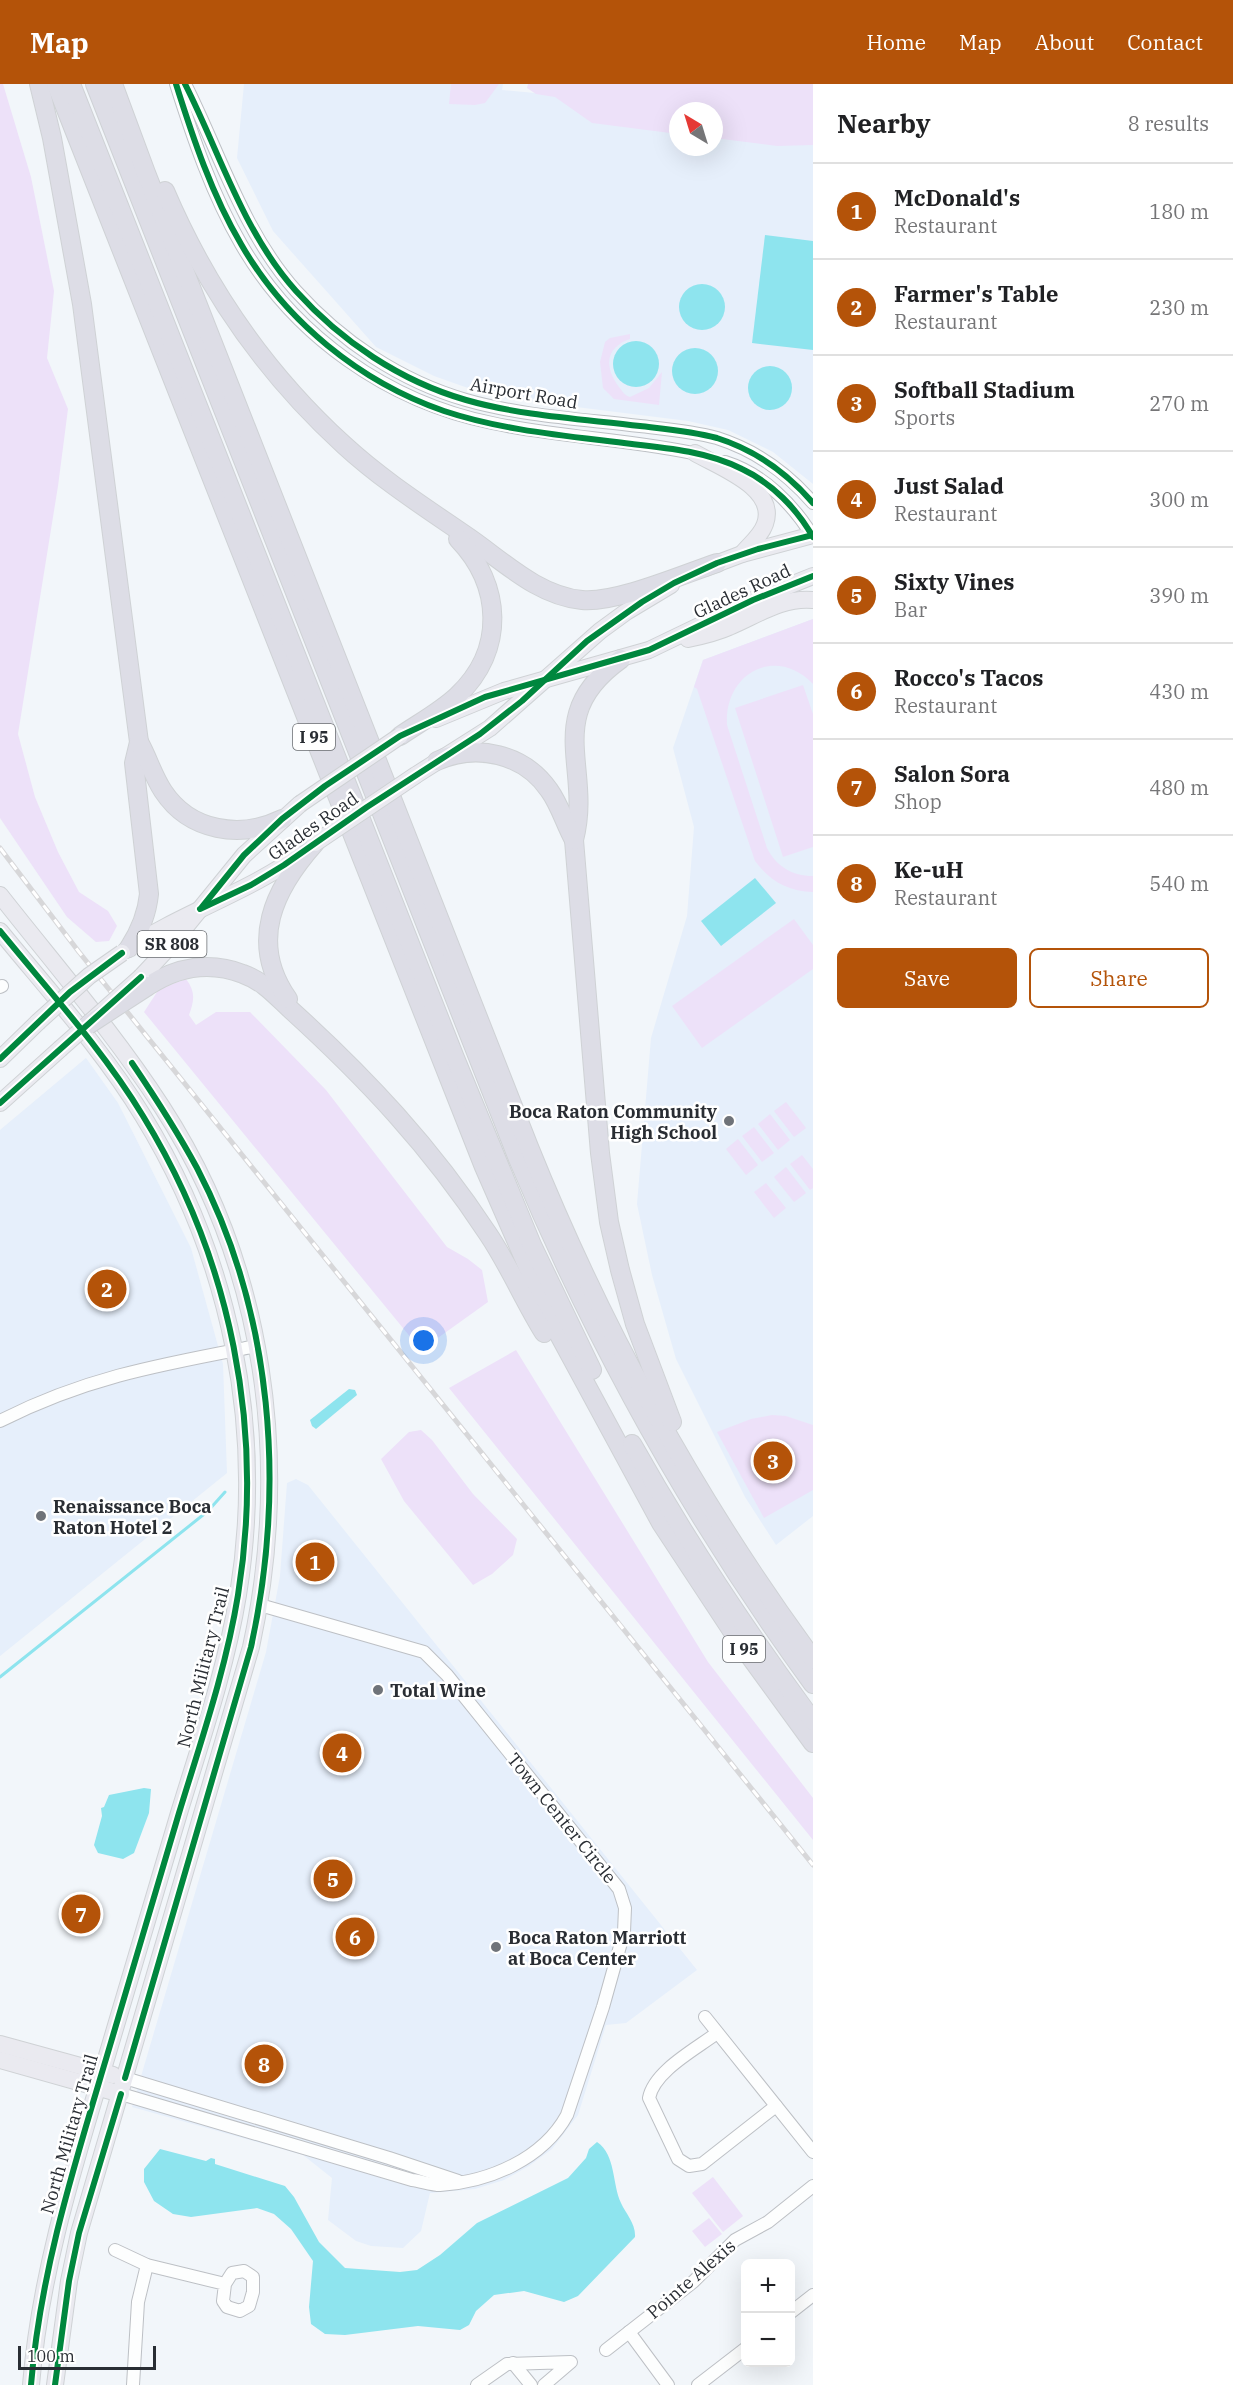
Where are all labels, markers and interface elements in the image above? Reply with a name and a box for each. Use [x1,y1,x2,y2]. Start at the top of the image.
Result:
text: Map [30,24,89,61]
text: Home [866,28,926,56]
text: Map [959,28,1002,56]
text: About [1035,28,1094,56]
text: Contact [1127,28,1203,56]
north arrow [669,102,723,156]
text: Nearby [837,106,931,140]
text: 8 results [1128,110,1209,137]
text: McDonald's [894,183,1020,212]
text: 1 [851,198,863,225]
text: 180 m [1149,198,1209,225]
text: Restaurant [894,212,997,239]
text: Farmer's Table [894,279,1058,308]
text: 2 [851,294,863,321]
text: 230 m [1149,294,1209,321]
text: Restaurant [894,308,997,335]
street label: Airport Road [468,372,580,414]
text: Softball Stadium [894,375,1075,404]
text: 3 [851,390,863,417]
text: 270 m [1149,390,1209,417]
text: Sports [894,404,955,431]
text: Just Salad [894,471,1004,500]
text: 4 [851,486,863,513]
text: 300 m [1149,486,1209,513]
text: Restaurant [894,500,997,527]
street label: Glades Road [690,558,794,624]
text: Sixty Vines [894,567,1015,596]
text: 5 [851,582,863,609]
text: 390 m [1149,582,1209,609]
text: Bar [894,596,927,623]
text: Rocco's Tacos [894,663,1043,692]
text: 6 [851,678,863,705]
text: 430 m [1149,678,1209,705]
text: Restaurant [894,692,997,719]
road number: I 95 [293,724,335,750]
text: Salon Sora [894,759,1010,788]
text: 7 [851,774,863,801]
text: 480 m [1149,774,1209,801]
street label: Glades Road [264,787,363,865]
text: Shop [894,788,942,815]
text: Ke-uH [894,855,964,884]
text: 8 [851,870,863,897]
text: 540 m [1149,870,1209,897]
text: Restaurant [894,884,997,911]
road number: SR 808 [138,931,207,957]
button: Save [837,948,1017,1008]
button: Share [1029,948,1209,1008]
place label: Boca Raton Community High School [509,1100,718,1144]
marker: Boca Raton Community High School [722,1114,736,1128]
pin: 2 [88,1266,126,1312]
your location [409,1326,438,1355]
pin: 3 [754,1438,792,1484]
place label: Renaissance Boca Raton Hotel 2 [53,1495,212,1539]
marker: Renaissance Boca Raton Hotel 2 [34,1509,48,1523]
pin: 1 [296,1540,334,1584]
street label: North Military Trail [172,1584,234,1750]
road number: I 95 [723,1636,765,1662]
place label: Total Wine [390,1679,486,1702]
marker: Total Wine [371,1683,385,1697]
pin: 4 [322,1730,362,1776]
street label: Town Center Circle [502,1748,622,1888]
pin: 5 [314,1856,352,1902]
pin: 7 [62,1892,100,1936]
pin: 6 [336,1914,374,1960]
place label: Boca Raton Marriott at Boca Center [508,1926,687,1970]
marker: Boca Raton Marriott at Boca Center [489,1940,503,1954]
pin: 8 [244,2042,284,2086]
street label: North Military Trail [35,2051,103,2217]
street label: Pointe Alexis [642,2234,740,2324]
map controls [741,2259,795,2367]
button: + [741,2259,795,2313]
button: − [741,2313,795,2367]
scale bar [18,2343,156,2370]
text: 100 m [27,2346,75,2366]

